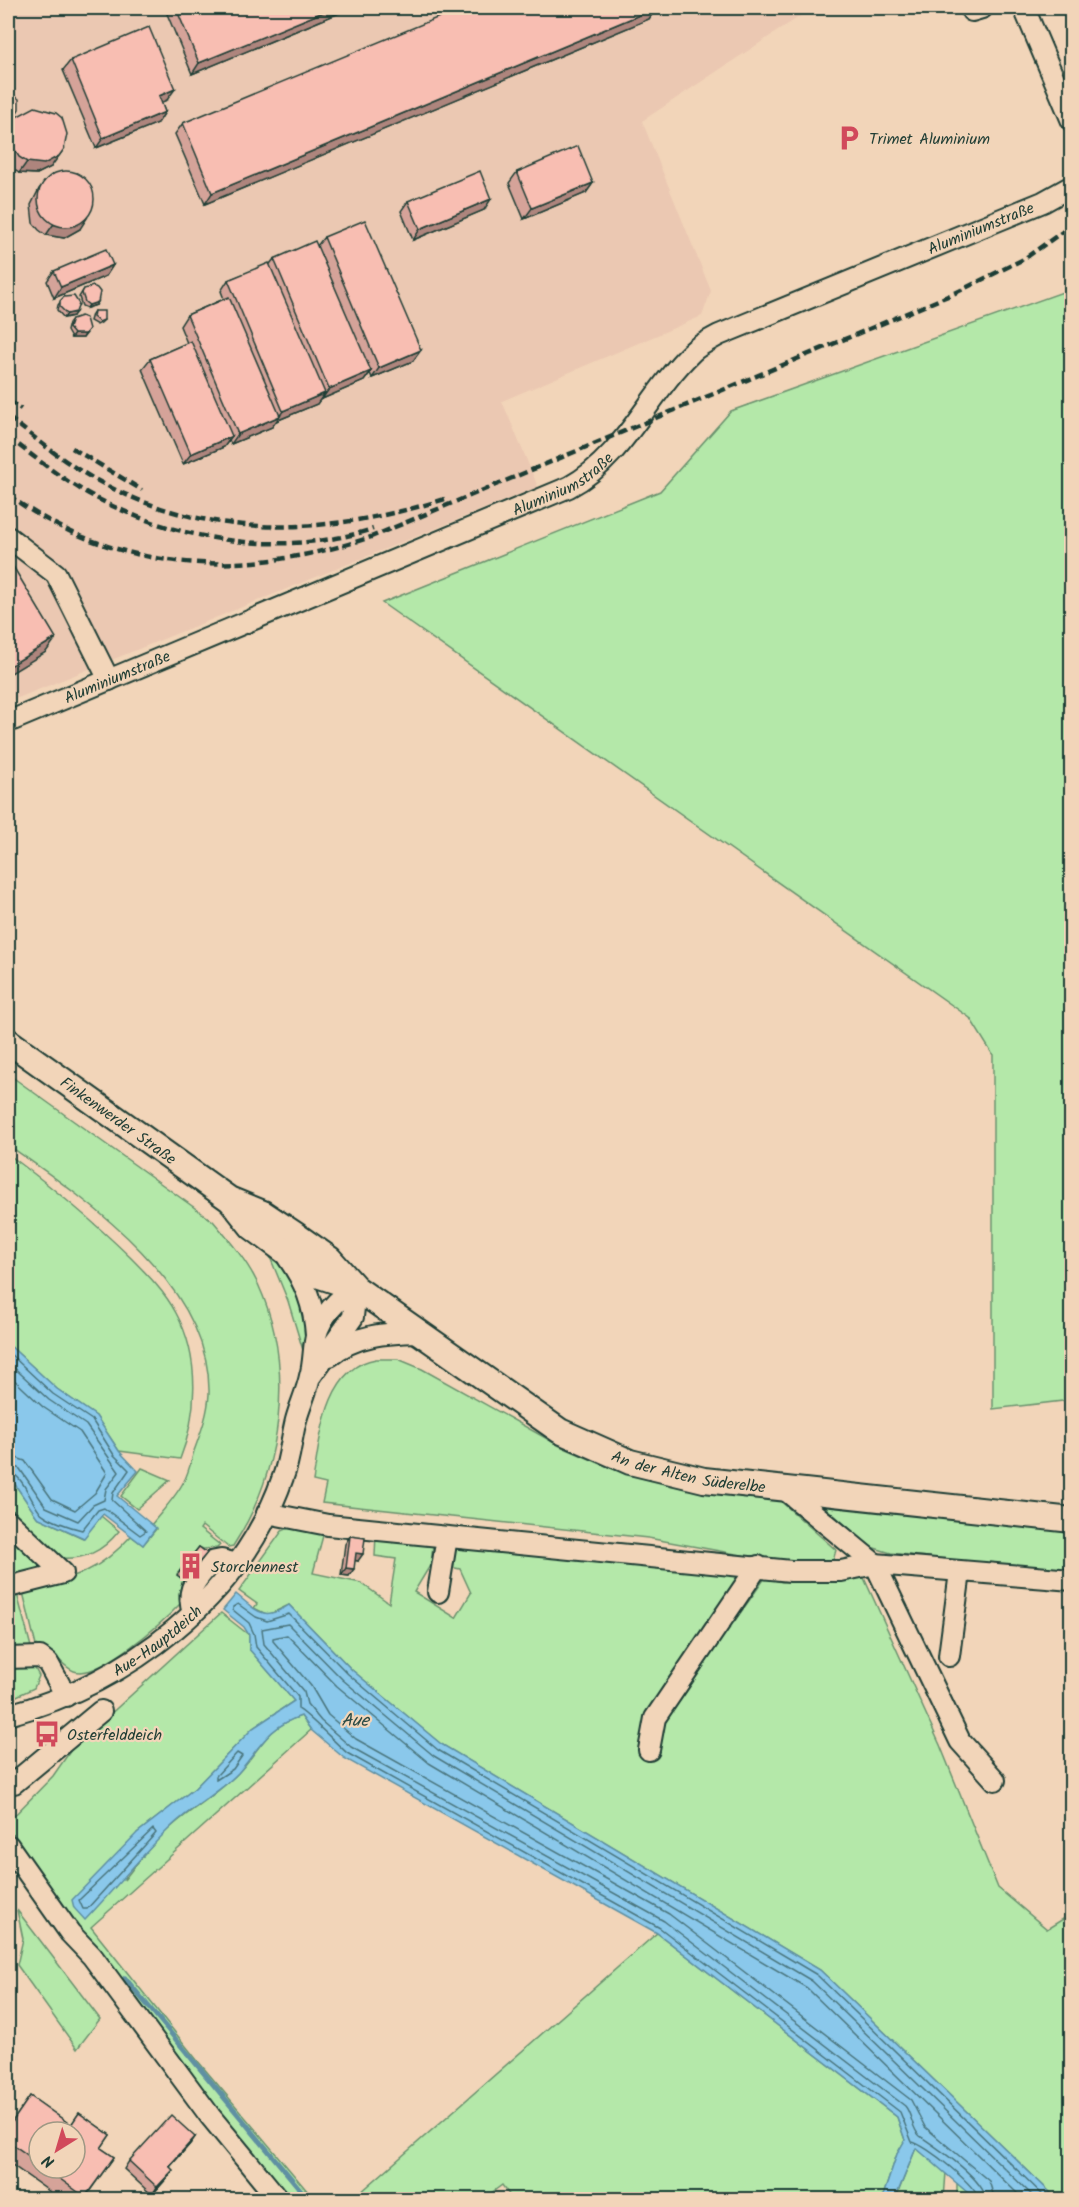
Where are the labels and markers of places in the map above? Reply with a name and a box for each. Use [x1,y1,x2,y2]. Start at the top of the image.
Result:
parking icon: Trimet Aluminium [834,123,864,153]
place label: Trimet Aluminium [869,127,990,152]
building icon: Storchennest [176,1551,206,1581]
place label: Storchennest [211,1555,299,1580]
bus stop icon: Osterfelddeich [32,1719,62,1749]
place label: Osterfelddeich [67,1723,162,1748]

